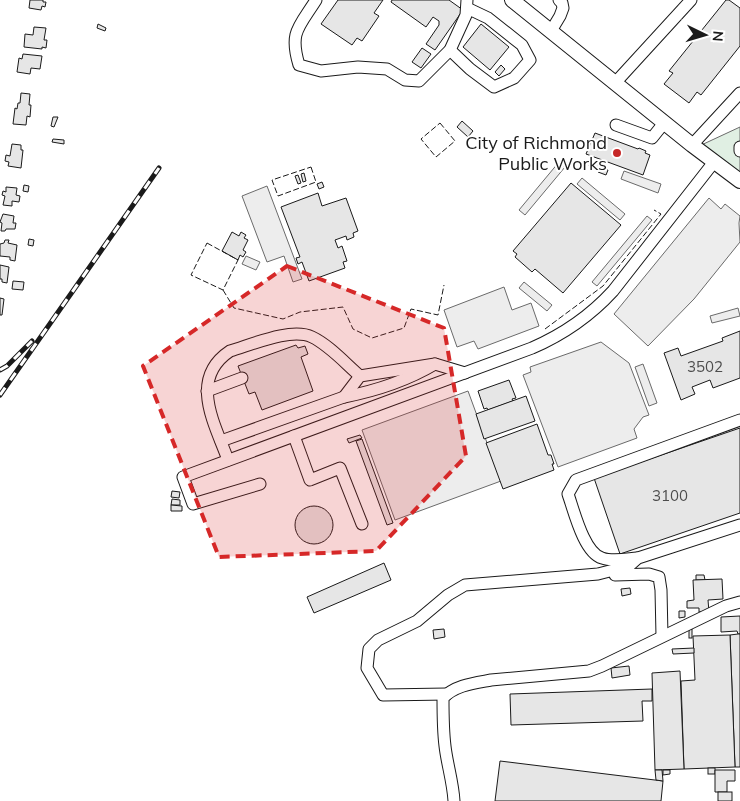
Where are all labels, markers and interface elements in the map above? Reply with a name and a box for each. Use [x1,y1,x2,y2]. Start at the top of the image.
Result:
north arrow [680,10,730,60]
text: N [709,30,727,42]
place label: City of Richmond Public Works [465,131,607,175]
marker: City of Richmond Public Works [611,147,623,159]
house number: 3502 [687,357,723,376]
house number: 3100 [652,486,688,505]

